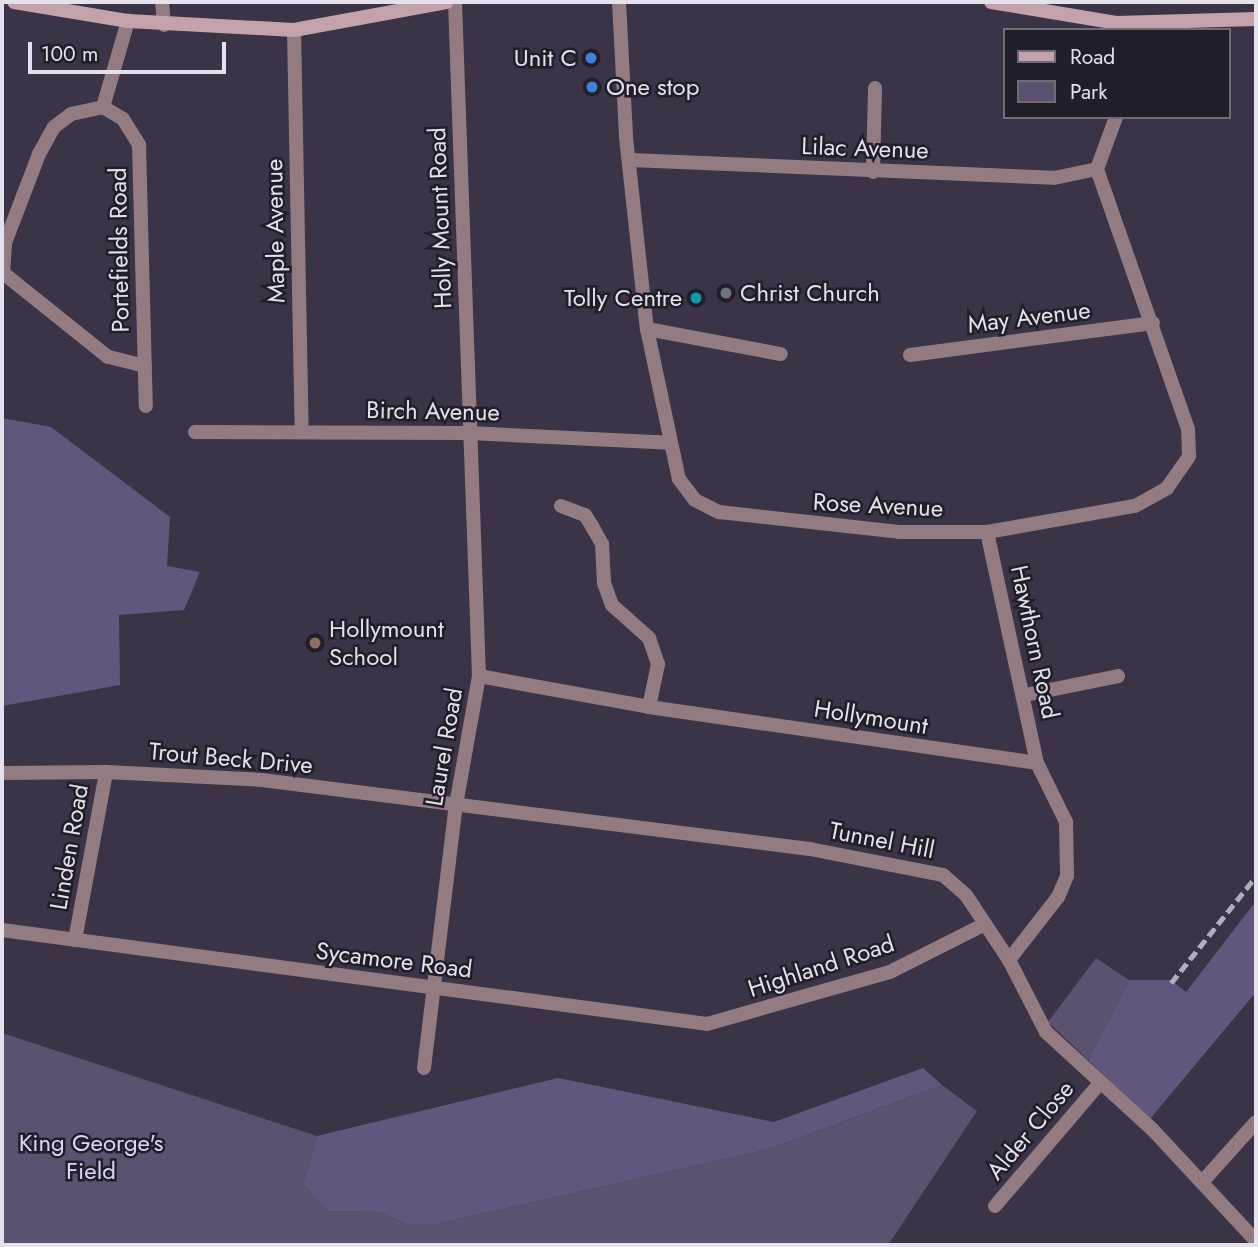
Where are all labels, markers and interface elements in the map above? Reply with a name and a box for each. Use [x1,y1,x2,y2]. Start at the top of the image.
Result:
scale bar [32,28,229,72]
legend [1002,28,1230,119]
text: 100 m [41,39,98,69]
text: Road [1070,42,1115,72]
place label: Unit C [514,44,577,72]
marker: Unit C [583,50,599,66]
place label: One stop [606,73,699,101]
text: Park [1070,77,1107,107]
marker: One stop [584,79,600,95]
street label: Holly Mount Road [422,127,458,309]
street label: Lilac Avenue [801,131,929,165]
street label: Maple Avenue [259,159,291,303]
street label: Portefields Road [103,167,135,333]
place label: Christ Church [740,279,880,307]
place label: Tolly Centre [564,284,682,312]
marker: Christ Church [718,285,734,301]
marker: Tolly Centre [688,290,704,306]
street label: May Avenue [966,295,1092,339]
street label: Birch Avenue [366,395,500,427]
street label: Rose Avenue [812,487,944,523]
street label: Hawthorn Road [1005,563,1065,721]
place label: Hollymount School [329,615,444,671]
marker: Hollymount School [307,635,323,651]
street label: Laurel Road [419,686,469,808]
street label: Hollymount [812,694,930,740]
street label: Trout Beck Drive [148,737,314,779]
street label: Linden Road [44,782,94,912]
street label: Tunnel Hill [827,816,937,864]
street label: Highland Road [744,929,898,1003]
street label: Sycamore Road [314,936,474,984]
street label: Alder Close [980,1075,1080,1185]
park label: King George's Field [19,1129,163,1185]

